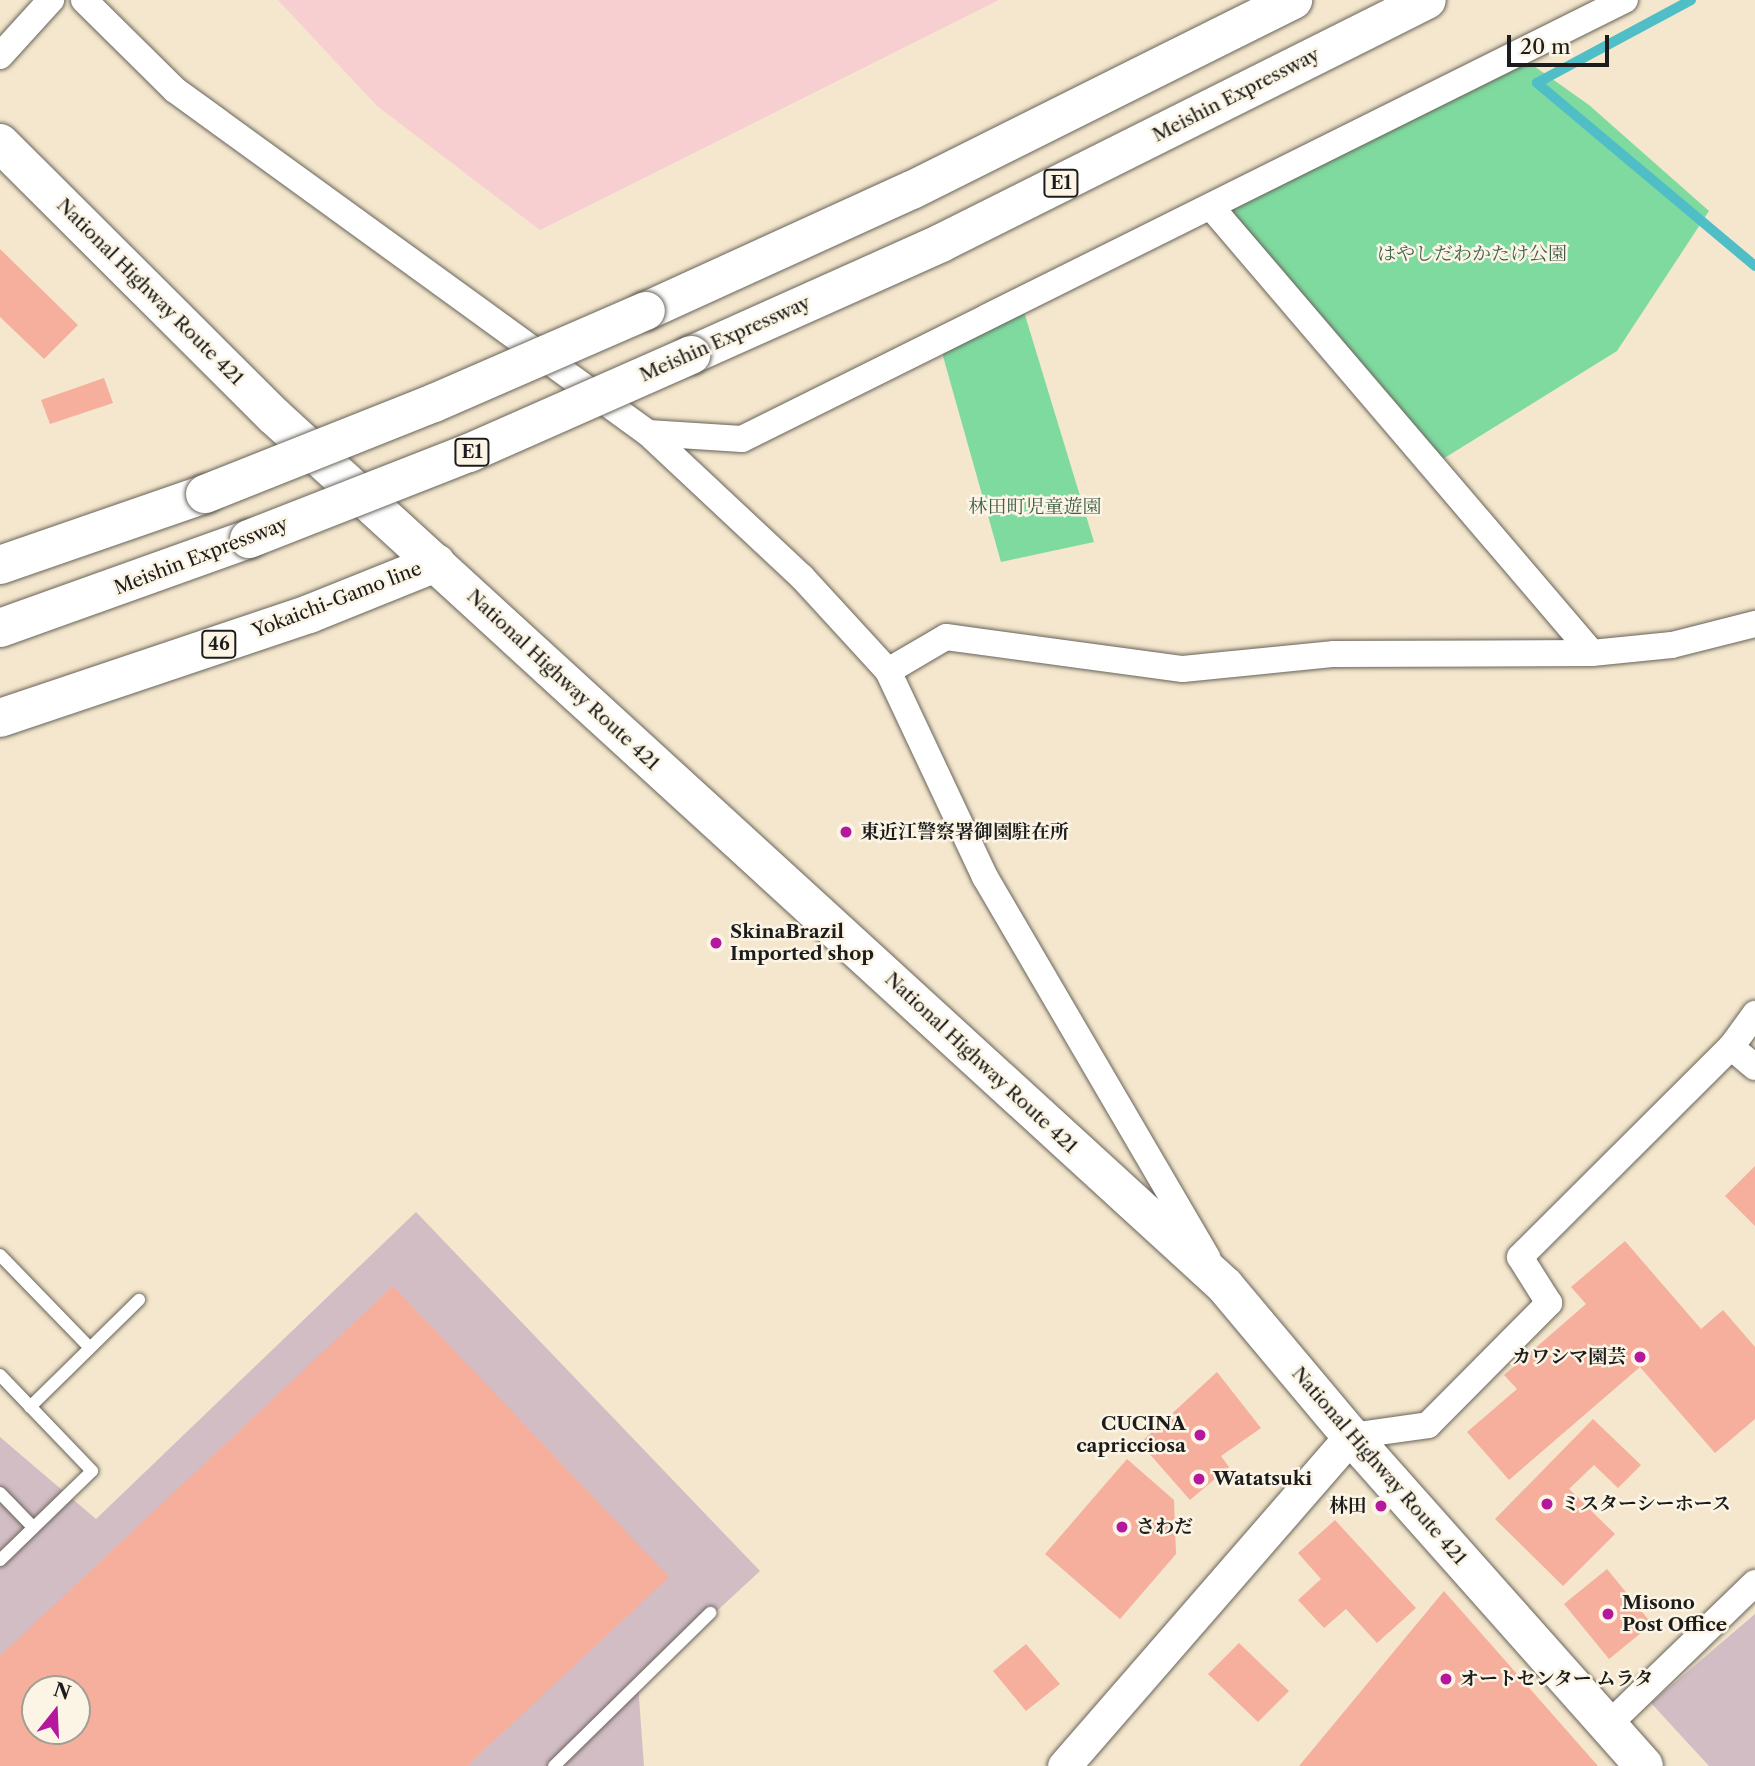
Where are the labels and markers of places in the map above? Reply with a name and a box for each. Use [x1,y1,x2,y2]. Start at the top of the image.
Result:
place label: 東近江警察署御園駐在所 [860,821,1069,843]
marker: 東近江警察署御園駐在所 [838,824,854,840]
place label: SkinaBrazil Imported shop [730,921,874,965]
marker: SkinaBrazil Imported shop [708,935,724,951]
place label: カワシマ園芸 [1512,1346,1626,1368]
marker: カワシマ園芸 [1632,1349,1648,1365]
place label: CUCINA capricciosa [1076,1413,1186,1457]
marker: CUCINA capricciosa [1192,1427,1208,1443]
place label: Watatsuki [1213,1468,1312,1490]
marker: Watatsuki [1191,1471,1207,1487]
place label: ミスターシーホース [1561,1493,1732,1515]
place label: 林田 [1329,1495,1367,1517]
marker: ミスターシーホース [1539,1496,1555,1512]
marker: 林田 [1373,1498,1389,1514]
place label: さわだ [1136,1516,1193,1538]
marker: さわだ [1114,1519,1130,1535]
place label: Misono Post Office [1622,1592,1727,1636]
marker: Misono Post Office [1600,1606,1616,1622]
place label: オートセンター ムラタ [1460,1668,1655,1690]
marker: オートセンター ムラタ [1438,1671,1454,1687]

